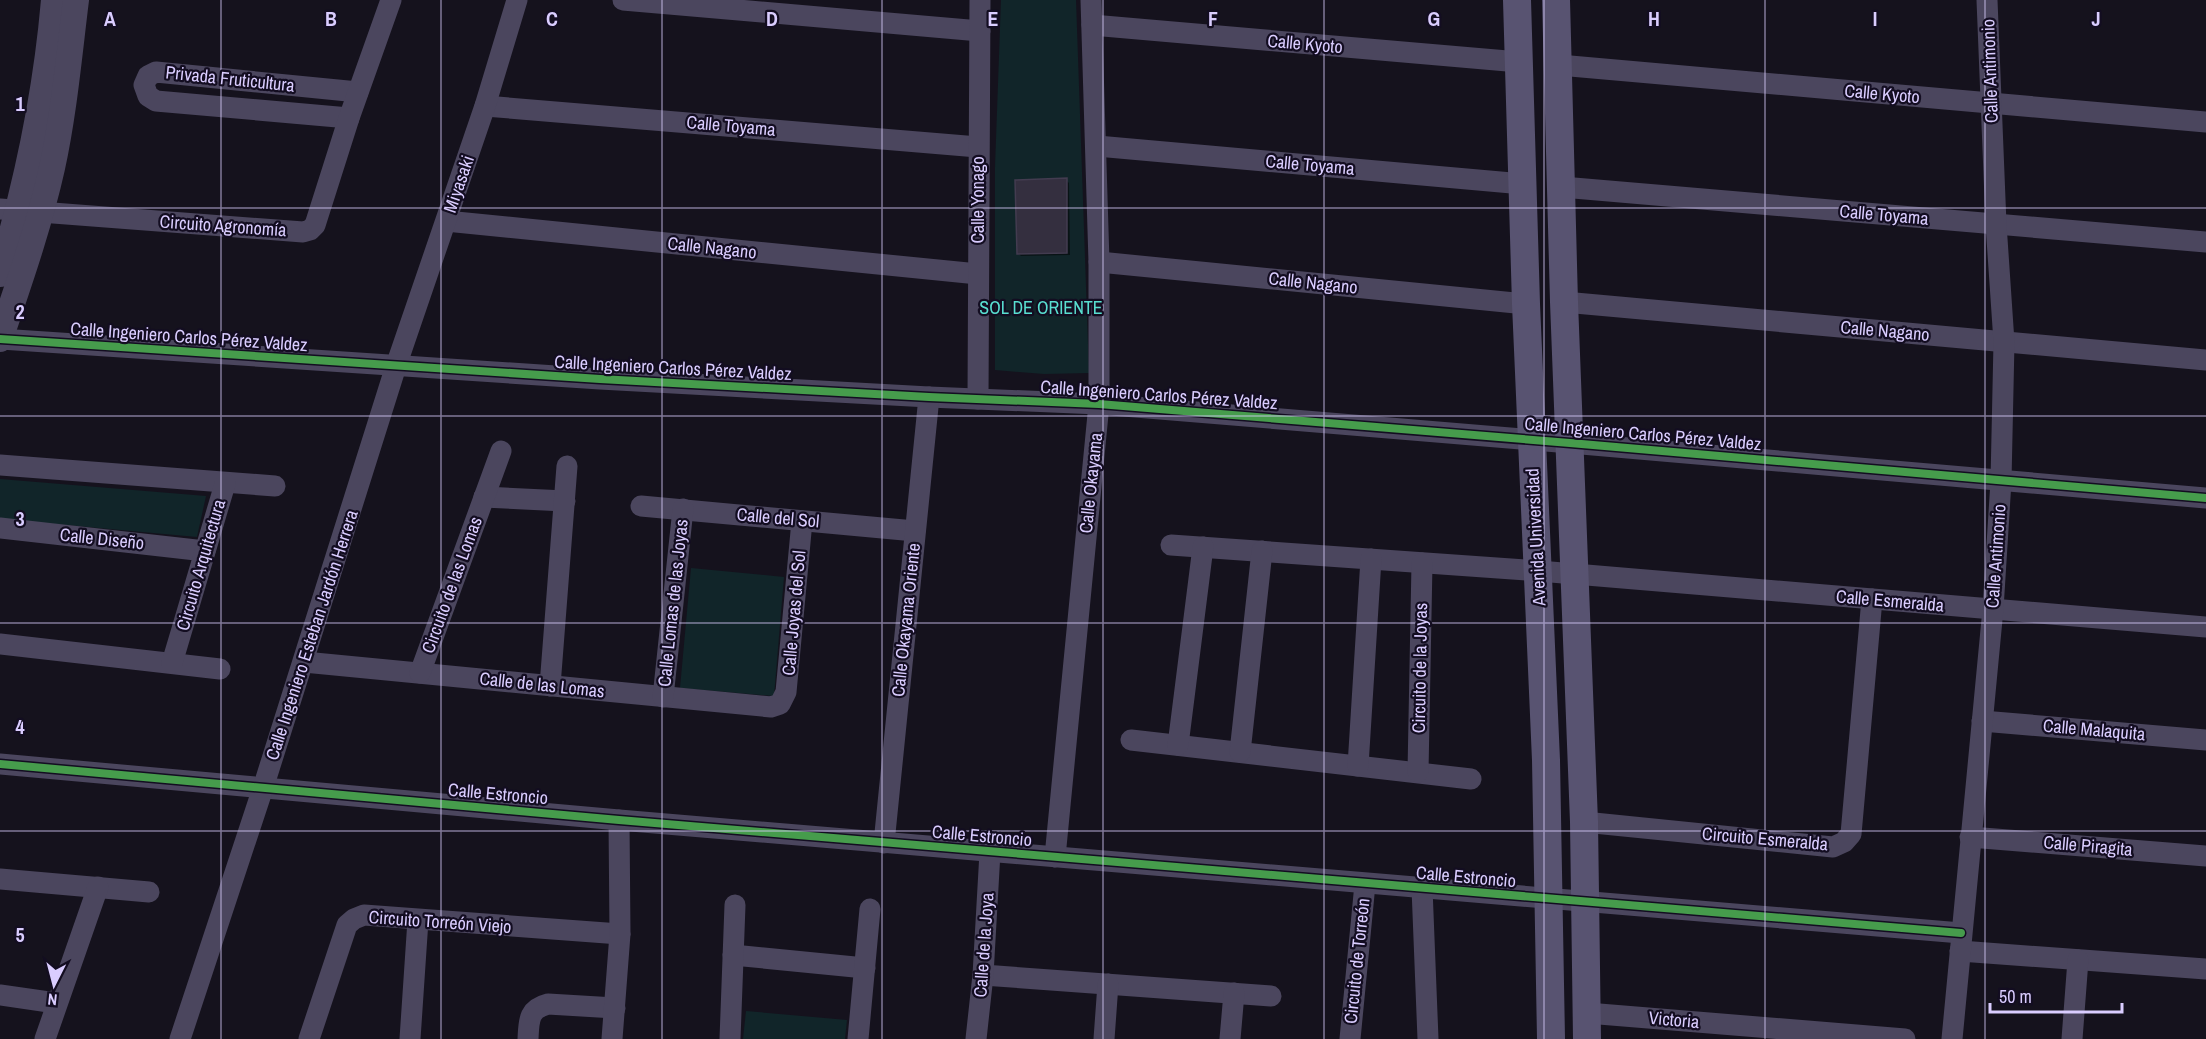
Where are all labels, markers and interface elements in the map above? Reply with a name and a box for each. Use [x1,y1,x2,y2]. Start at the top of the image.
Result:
text: A [104,5,116,32]
text: B [325,5,337,32]
text: C [546,5,558,32]
text: D [766,5,778,32]
text: E [988,5,999,32]
text: F [1208,5,1218,32]
text: G [1428,5,1440,32]
text: H [1648,5,1660,32]
text: I [1873,5,1877,32]
text: J [2091,5,2101,32]
street label: Calle Antimonio [1975,19,2004,124]
street label: Calle Kyoto [1266,28,1344,59]
street label: Privada Fruticultura [164,59,296,98]
street label: Calle Kyoto [1843,78,1921,109]
text: 1 [15,90,25,117]
street label: Calle Toyama [686,109,777,142]
street label: Calle Toyama [1265,148,1356,181]
street label: Miyasaki [437,152,480,216]
street label: Calle Yonago [965,156,990,244]
street label: Calle Toyama [1839,198,1930,231]
street label: Circuito Agronomía [159,209,287,242]
street label: Calle Nagano [666,230,758,265]
street label: Calle Nagano [1267,265,1359,300]
park label: SOL DE ORIENTE [979,295,1103,320]
text: 2 [15,298,25,325]
street label: Calle Nagano [1839,314,1931,347]
street label: Calle Ingeniero Carlos Pérez Valdez [70,316,308,357]
street label: Calle Ingeniero Carlos Pérez Valdez [554,349,792,386]
street label: Calle Ingeniero Carlos Pérez Valdez [1040,374,1278,415]
street label: Calle Ingeniero Carlos Pérez Valdez [1524,411,1763,456]
street label: Calle Okayama [1073,431,1108,534]
street label: Avenida Universidad [1519,468,1552,607]
street label: Circuito Arquitectura [170,496,231,633]
street label: Calle del Sol [736,501,820,534]
street label: Calle Antimonio [1979,503,2012,609]
text: 3 [15,505,25,532]
street label: Calle Ingeniero Esteban Jardón Herrera [259,507,364,763]
street label: Circuito de las Lomas [415,513,488,657]
street label: Calle Lomas de las Joyas [651,518,694,688]
street label: Calle Diseño [59,522,145,555]
street label: Calle Okayama Oriente [885,542,926,698]
street label: Calle Joyas del Sol [776,549,811,677]
street label: Calle Esmeralda [1835,583,1945,618]
street label: Circuito de la Joyas [1406,603,1433,733]
street label: Calle de las Lomas [478,666,606,703]
text: 4 [15,713,25,740]
street label: Calle Malaquita [2042,713,2146,746]
street label: Calle Estroncio [447,777,549,810]
street label: Calle Estroncio [931,819,1033,852]
street label: Circuito Esmeralda [1701,821,1829,856]
street label: Calle Piragita [2042,829,2134,862]
street label: Calle Estroncio [1415,860,1517,893]
street label: Calle de la Joya [967,892,1000,998]
street label: Circuito de Torreón [1337,897,1376,1025]
street label: Circuito Torreón Viejo [368,904,512,939]
text: 5 [15,921,25,948]
north arrow [24,955,84,1015]
scale bar [1990,976,2122,1014]
text: 50 m [1999,984,2032,1009]
text: N [47,988,58,1011]
street label: Victoria [1648,1005,1700,1034]

